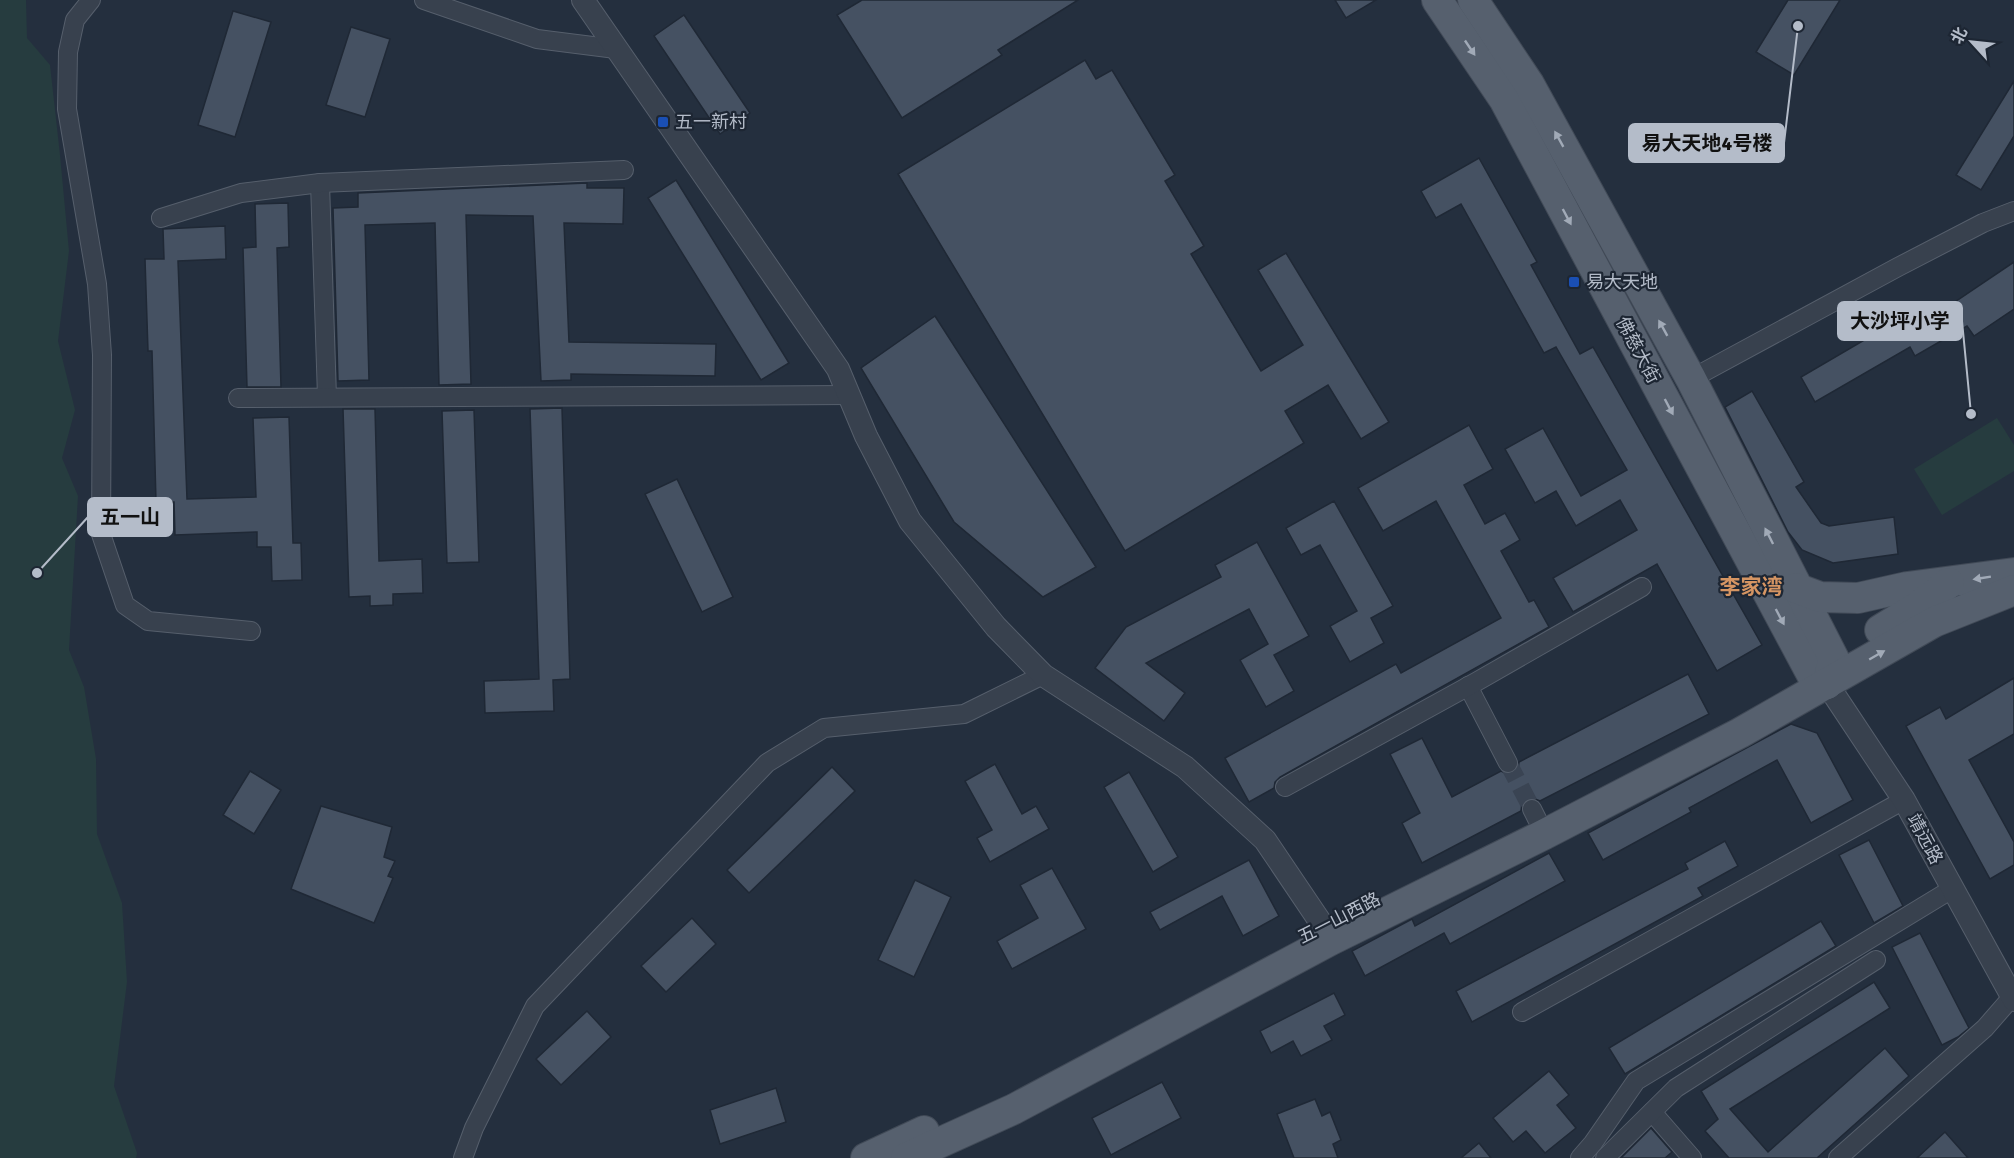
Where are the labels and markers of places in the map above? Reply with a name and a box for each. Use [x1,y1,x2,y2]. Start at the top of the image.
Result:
place label: 五一新村 [675,111,747,133]
marker: 五一新村 [656,115,670,129]
callout: 易大天地4号楼 [1629,124,1784,162]
place label: 易大天地 [1586,271,1658,293]
marker: 易大天地 [1567,275,1581,289]
callout: 大沙坪小学 [1838,302,1962,340]
callout: 五一山 [88,498,172,536]

